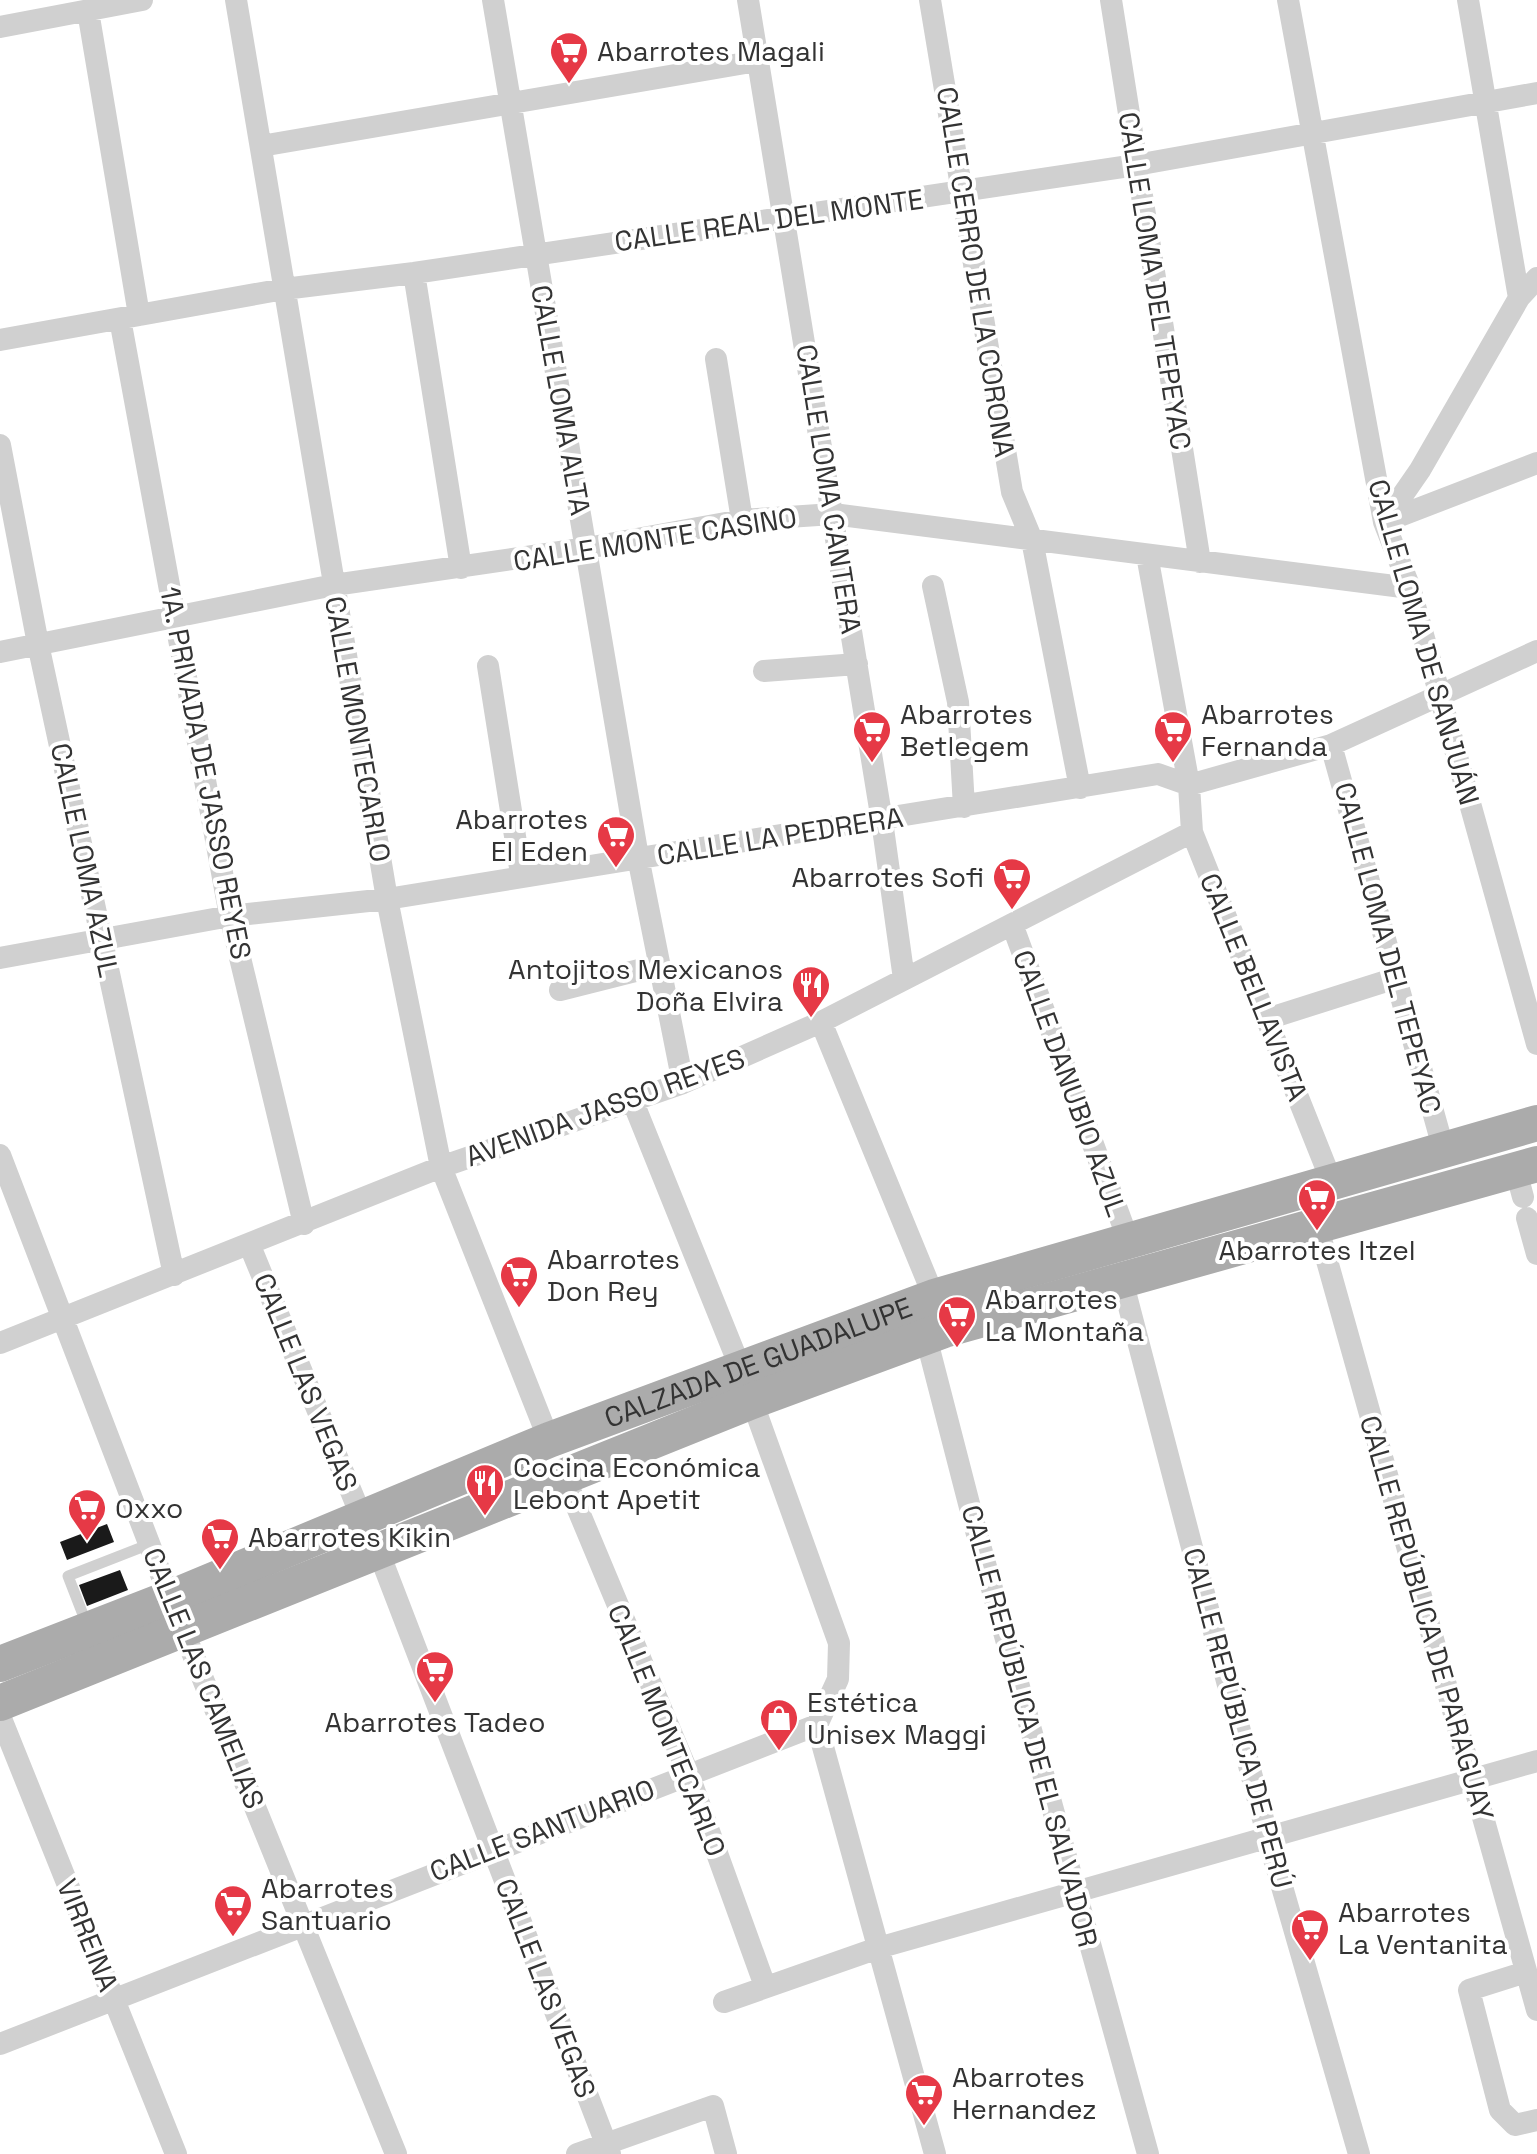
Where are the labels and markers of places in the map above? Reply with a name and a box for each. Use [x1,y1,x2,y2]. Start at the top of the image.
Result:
supermarket icon: Abarrotes Magali [548,30,590,85]
place label: Abarrotes Magali [597,33,825,69]
place label: Abarrotes Betlegem [900,696,1033,764]
place label: Abarrotes Fernanda [1201,696,1334,764]
supermarket icon: Abarrotes Betlegem [851,709,893,764]
supermarket icon: Abarrotes Fernanda [1152,709,1194,764]
place label: Abarrotes El Eden [455,801,588,869]
supermarket icon: Abarrotes El Eden [595,814,637,869]
supermarket icon: Abarrotes Sofi [991,856,1033,911]
place label: Abarrotes Sofi [791,859,984,895]
place label: Antojitos Mexicanos Doña Elvira [508,951,783,1019]
restaurant icon: Antojitos Mexicanos Doña Elvira [790,964,832,1019]
supermarket icon: Abarrotes Itzel [1296,1177,1338,1232]
place label: Abarrotes Itzel [1218,1232,1416,1268]
place label: Abarrotes Don Rey [547,1241,680,1309]
supermarket icon: Abarrotes Don Rey [498,1254,540,1309]
place label: Abarrotes La Montaña [985,1281,1144,1349]
supermarket icon: Abarrotes La Montaña [936,1294,978,1349]
place label: Cocina Económica Lebont Apetit [513,1449,760,1517]
restaurant icon: Cocina Económica Lebont Apetit [464,1462,506,1517]
supermarket icon: Oxxo [66,1487,108,1542]
place label: Oxxo [115,1490,183,1526]
supermarket icon: Abarrotes Kikin [199,1516,241,1571]
place label: Abarrotes Kikin [248,1519,451,1555]
supermarket icon: Abarrotes Tadeo [414,1649,456,1704]
place label: Estética Unisex Maggi [807,1684,987,1752]
shop icon: Estética Unisex Maggi [758,1697,800,1752]
place label: Abarrotes Tadeo [325,1704,545,1740]
place label: Abarrotes Santuario [261,1870,394,1938]
supermarket icon: Abarrotes Santuario [212,1883,254,1938]
place label: Abarrotes La Ventanita [1338,1894,1508,1962]
supermarket icon: Abarrotes La Ventanita [1289,1907,1331,1962]
place label: Abarrotes Hernandez [952,2059,1097,2127]
supermarket icon: Abarrotes Hernandez [903,2072,945,2127]

